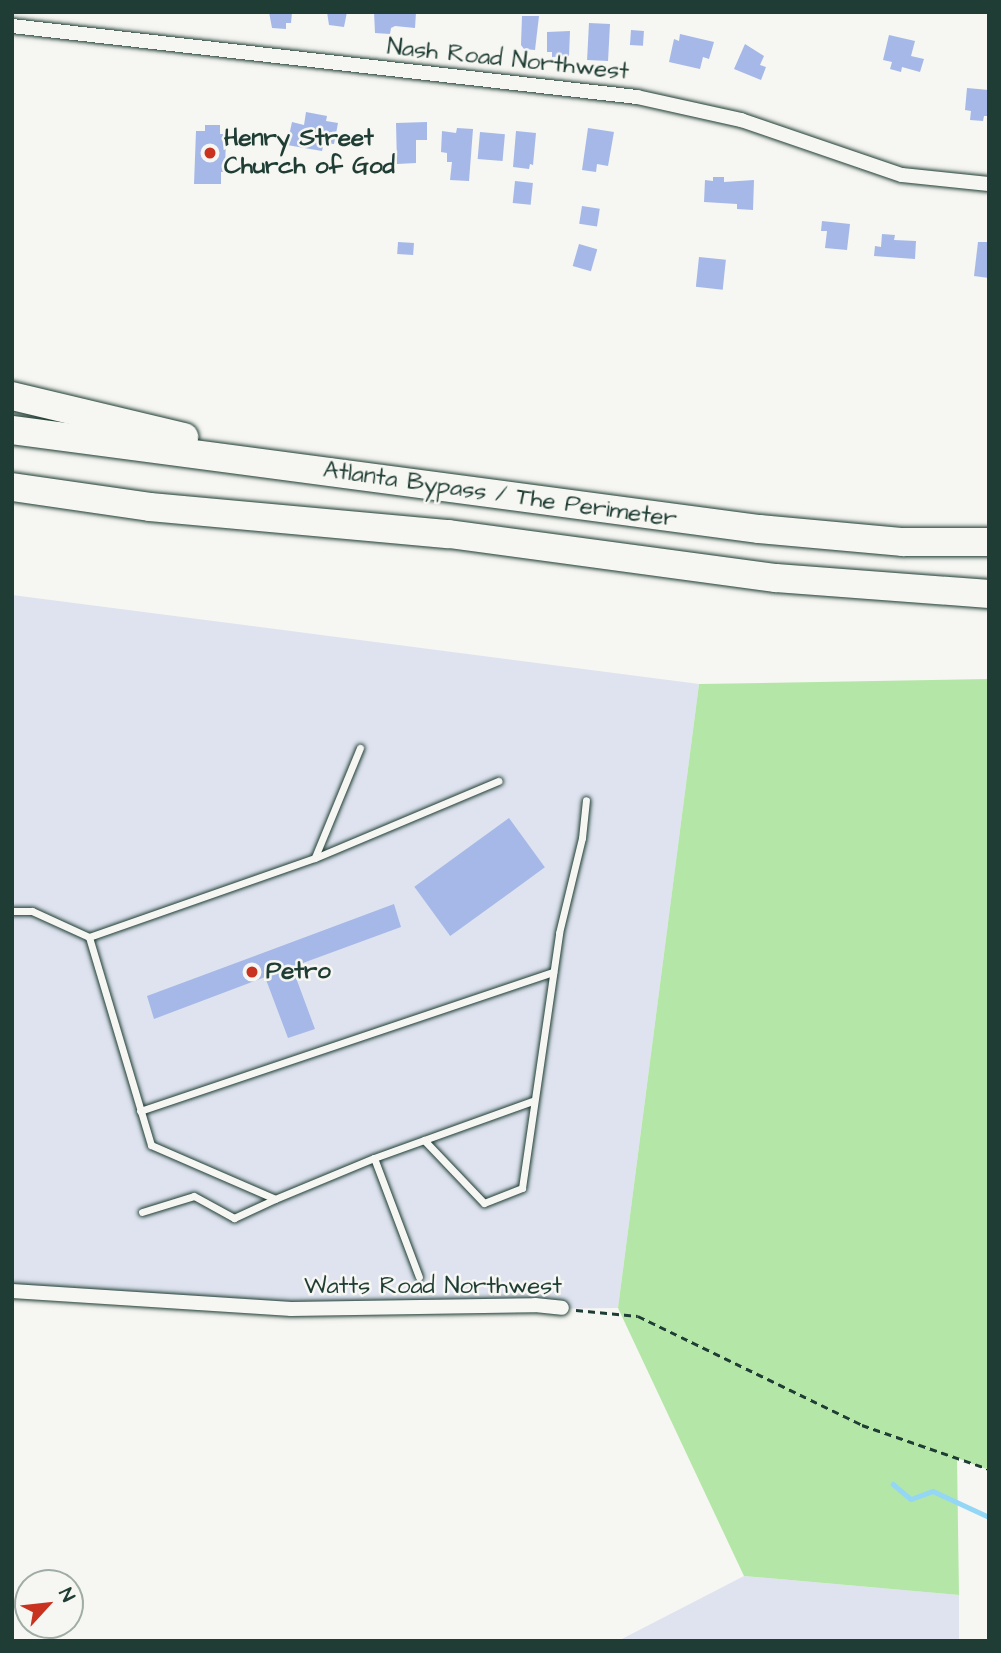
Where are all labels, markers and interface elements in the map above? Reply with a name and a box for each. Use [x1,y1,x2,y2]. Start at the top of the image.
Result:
street label: Nash Road Northwest [386,33,630,87]
place label: Henry Street Church of God [224,125,395,181]
marker: Henry Street Church of God [202,145,218,161]
street label: Atlanta Bypass / The Perimeter [321,456,679,534]
place label: Petro [266,958,331,986]
marker: Petro [244,964,260,980]
street label: Watts Road Northwest [304,1273,562,1301]
north arrow [14,1569,84,1639]
text: N [52,1584,81,1607]

